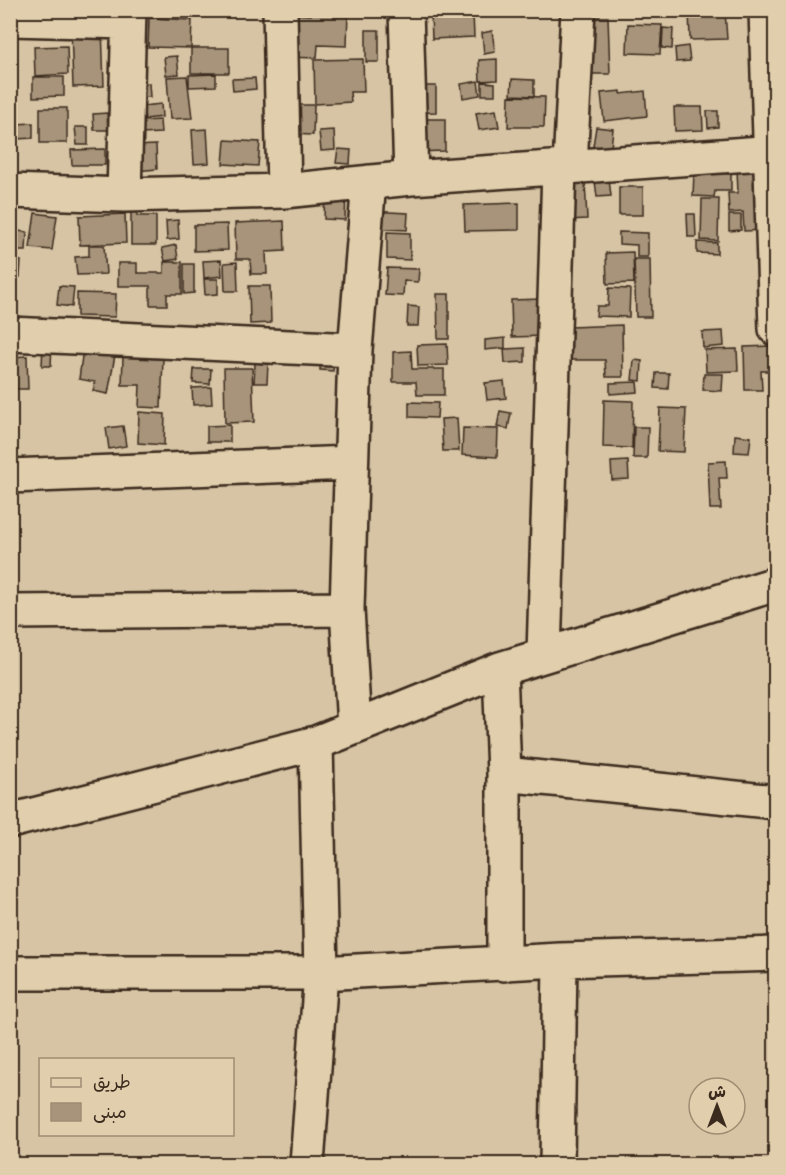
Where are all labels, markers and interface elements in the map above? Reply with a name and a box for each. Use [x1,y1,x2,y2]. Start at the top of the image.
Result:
legend [39,1058,234,1136]
text: طريق [93,1072,131,1093]
north arrow [687,1076,747,1136]
text: ش [708,1083,726,1102]
text: مبنى [93,1102,127,1123]

